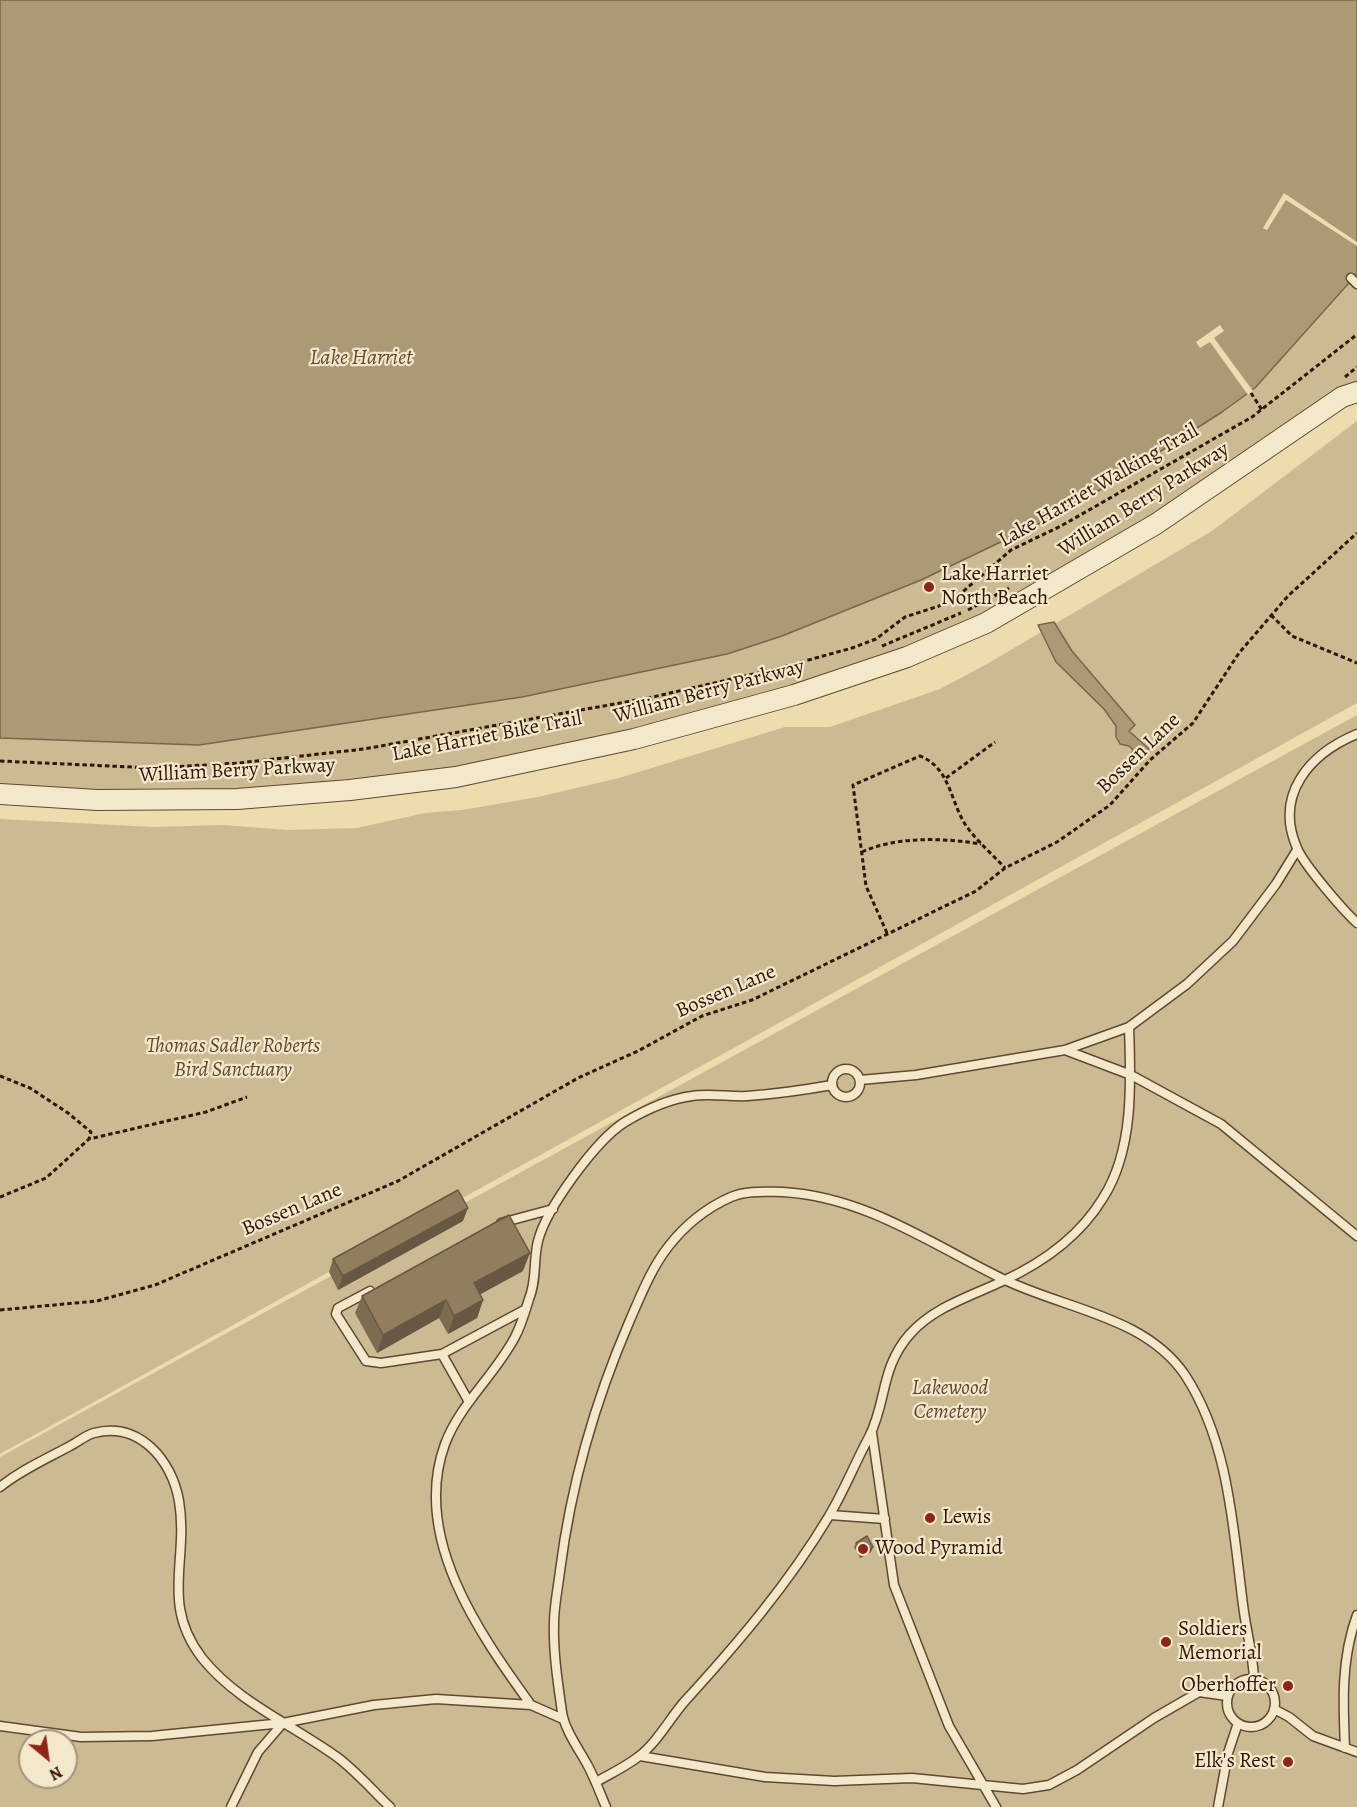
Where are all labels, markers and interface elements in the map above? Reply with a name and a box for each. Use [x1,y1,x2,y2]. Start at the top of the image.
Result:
water label: Lake Harriet [310,346,412,372]
street label: Lake Harriet Walking Trail [995,418,1203,554]
street label: William Berry Parkway [1054,437,1234,563]
place label: Lake Harriet North Beach [941,562,1049,612]
marker: Lake Harriet North Beach [922,580,936,594]
street label: William Berry Parkway [611,654,807,730]
street label: Lake Harriet Bike Trail [390,706,584,768]
street label: Bossen Lane [1092,708,1186,800]
street label: William Berry Parkway [138,753,336,789]
street label: Bossen Lane [672,960,780,1024]
park label: Thomas Sadler Roberts Bird Sanctuary [146,1034,320,1084]
street label: Bossen Lane [238,1178,346,1242]
park label: Lakewood Cemetery [912,1376,988,1426]
place label: Lewis [942,1505,991,1531]
marker: Lewis [923,1511,937,1525]
place label: Wood Pyramid [875,1536,1003,1562]
marker: Wood Pyramid [856,1542,870,1556]
place label: Soldiers Memorial [1178,1617,1262,1667]
marker: Soldiers Memorial [1159,1635,1173,1649]
place label: Oberhoffer [1181,1673,1276,1699]
marker: Oberhoffer [1281,1679,1295,1693]
north arrow [18,1729,78,1789]
place label: Elk's Rest [1194,1749,1276,1775]
marker: Elk's Rest [1281,1755,1295,1769]
text: N [45,1761,66,1785]

